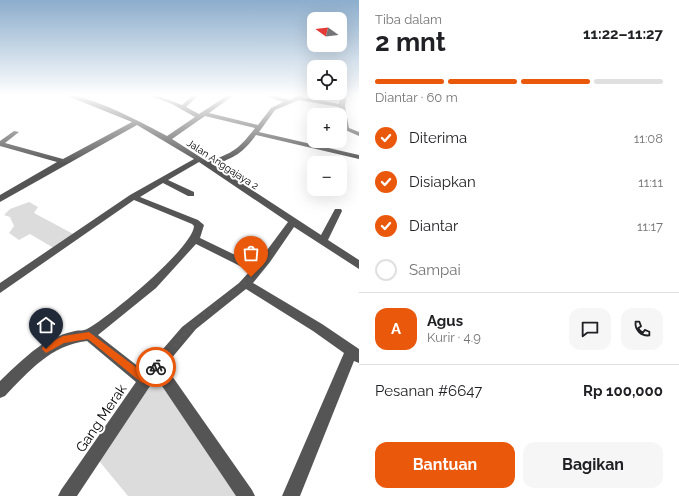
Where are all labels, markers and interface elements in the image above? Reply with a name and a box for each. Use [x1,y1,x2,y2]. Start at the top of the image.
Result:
north arrow [307,12,347,52]
map controls [307,12,347,196]
text: Tiba dalam [375,12,442,27]
text: 11:22–11:27 [583,25,663,43]
text: 2 mnt [375,27,446,57]
button: locate [307,60,347,100]
text: Diantar · 60 m [375,90,458,105]
button: + [307,108,347,148]
icon: check [375,127,397,149]
text: Diterima [409,129,467,147]
text: 11:08 [634,131,663,146]
street label: Jalan Anggajaya 2 [185,137,260,192]
button: − [307,156,347,196]
icon: check [375,171,397,193]
text: Disiapkan [409,173,476,191]
text: 11:11 [638,175,663,190]
icon: check [375,215,397,237]
text: Diantar [409,217,458,235]
text: 11:17 [637,219,663,234]
pin [234,236,268,277]
icon: bag [240,242,262,264]
text: Sampai [409,261,461,279]
pin [29,308,63,349]
button: chat [569,308,611,350]
button: phone [621,308,663,350]
text: Agus [427,312,463,330]
icon: home [35,314,57,336]
text: A [391,320,401,338]
text: Kurir · 4.9 [427,330,481,345]
courier [136,347,176,387]
icon: bike [145,356,167,378]
street label: Gang Merak [72,381,130,455]
text: Pesanan #6647 [375,382,482,400]
text: Rp 100,000 [583,382,663,400]
button: Bantuan [375,442,515,488]
button: Bagikan [523,442,663,488]

